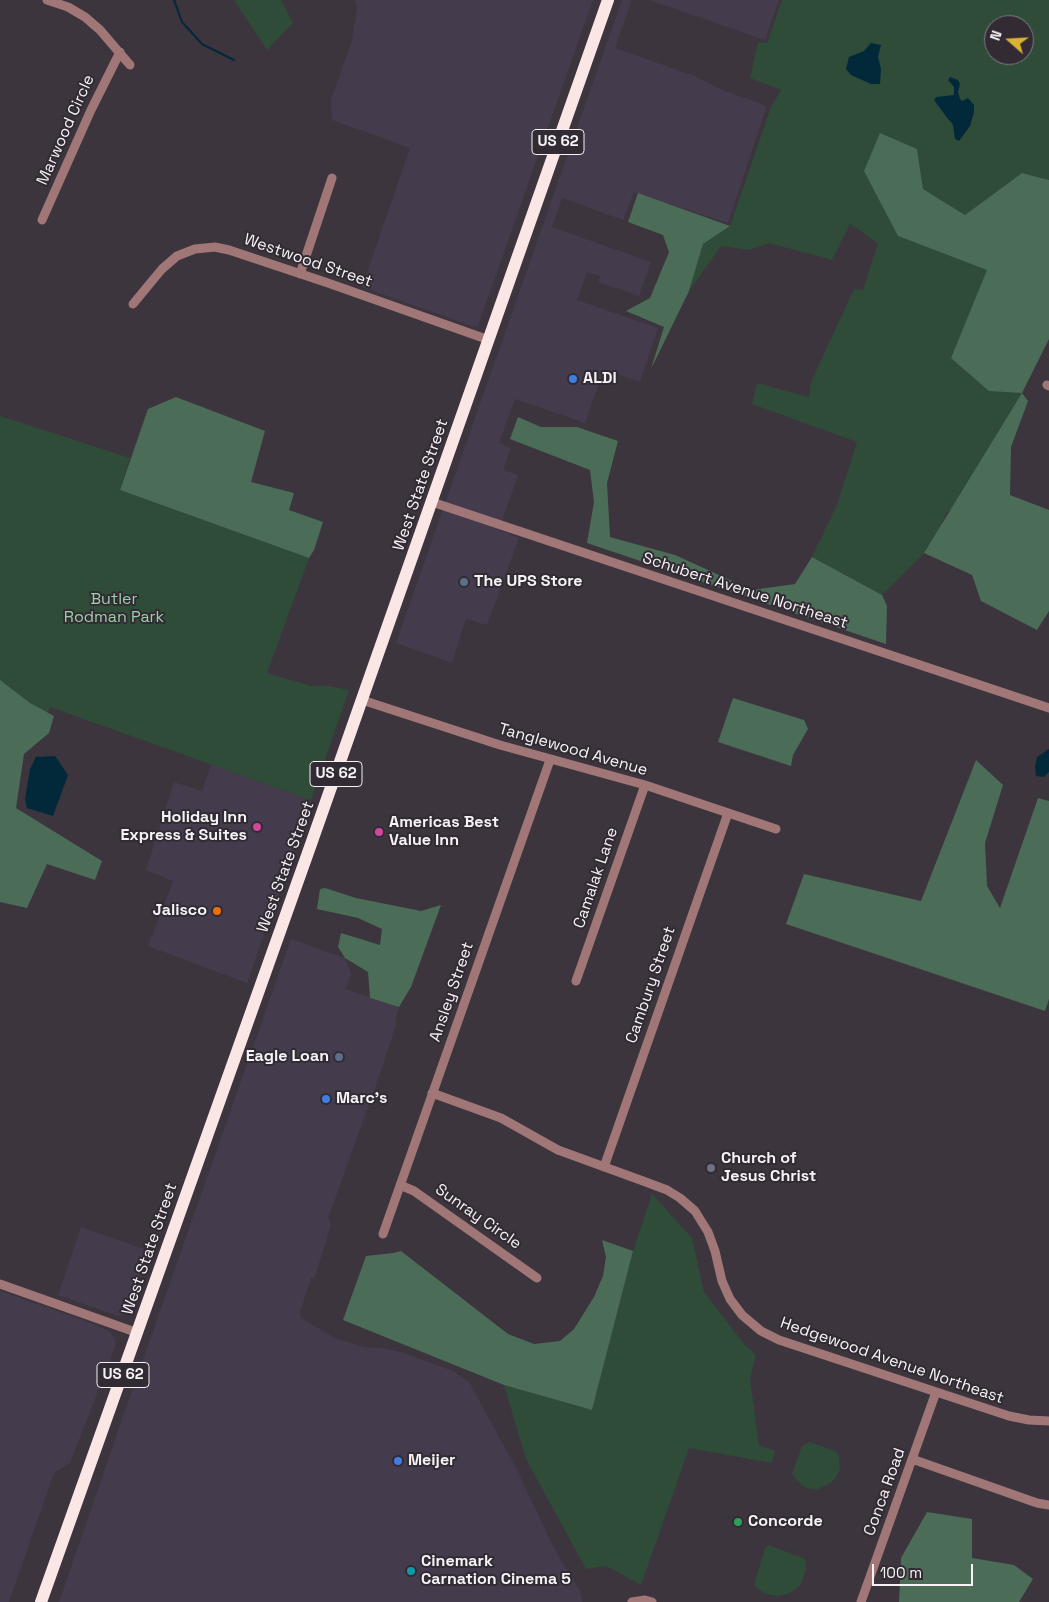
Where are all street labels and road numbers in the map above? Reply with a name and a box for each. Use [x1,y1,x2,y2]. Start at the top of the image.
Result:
street label: Marwood Circle [33,72,99,188]
road number: US 62 [532,130,584,154]
street label: Westwood Street [241,230,375,292]
street label: West State Street [389,416,453,554]
street label: Schubert Avenue Northeast [640,549,850,633]
street label: Tanglewood Avenue [496,720,650,780]
road number: US 62 [310,762,362,786]
street label: West State Street [253,799,319,935]
street label: Camalak Lane [570,825,622,931]
street label: Cambury Street [622,924,680,1046]
street label: Ansley Street [426,939,478,1045]
street label: West State Street [118,1180,182,1318]
street label: Sunray Circle [431,1180,525,1254]
street label: Hedgewood Avenue Northeast [778,1314,1006,1408]
road number: US 62 [97,1362,149,1388]
street label: Conca Road [860,1445,910,1539]

